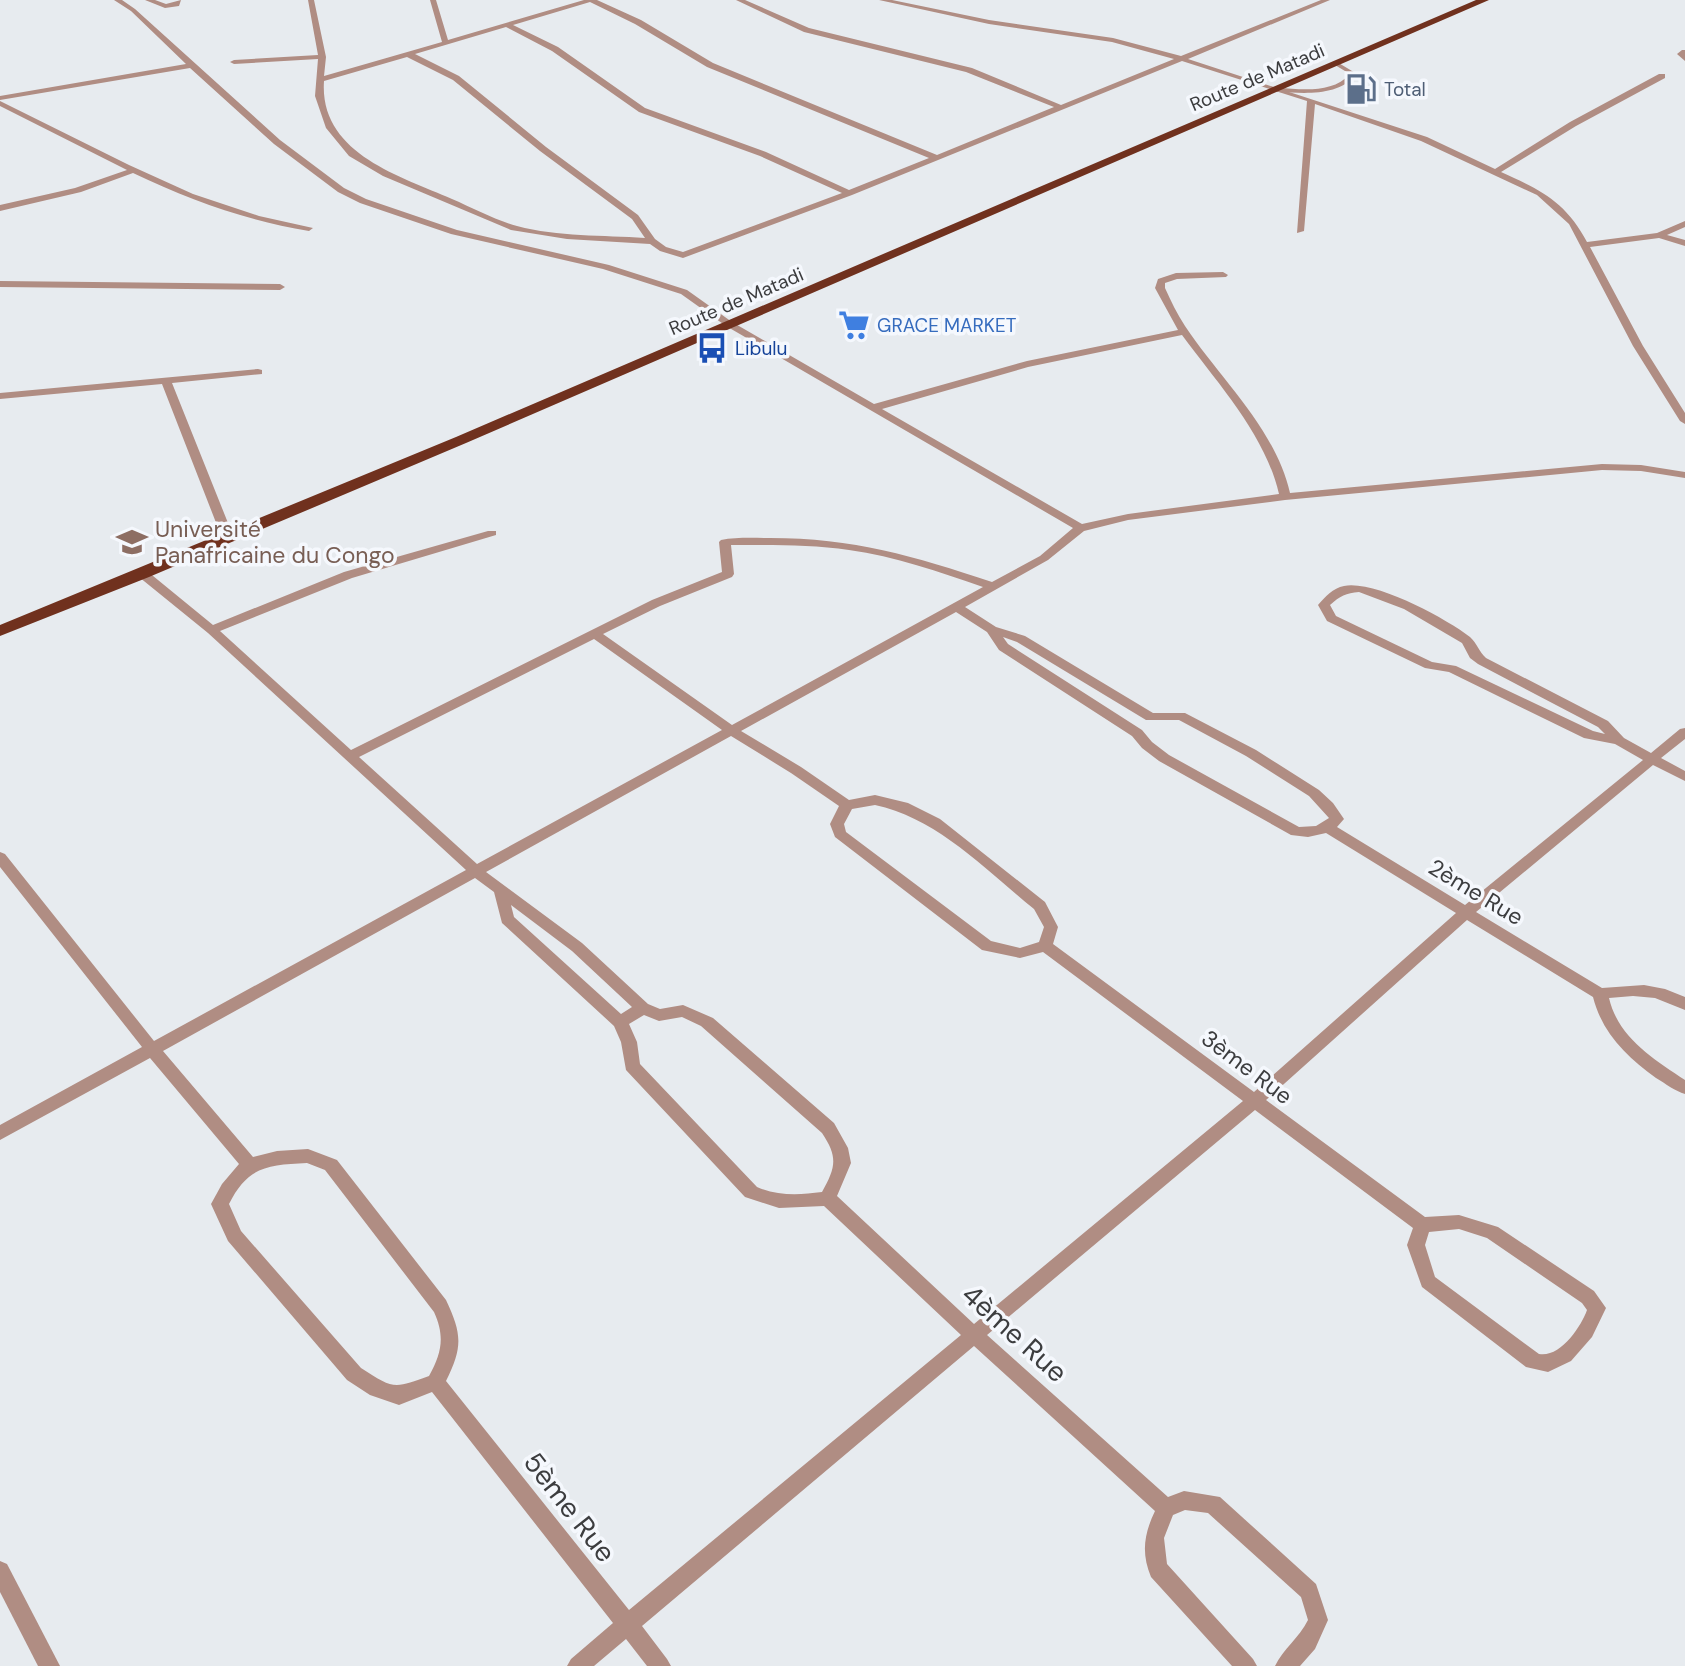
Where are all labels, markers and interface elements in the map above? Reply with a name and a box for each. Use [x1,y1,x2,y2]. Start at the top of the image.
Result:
street label: Route de Matadi [1186,38,1328,117]
fuel station icon: Total [1344,72,1378,106]
place label: Total [1384,77,1426,102]
street label: Route de Matadi [665,262,807,341]
supermarket icon: GRACE MARKET [837,308,871,342]
place label: GRACE MARKET [877,313,1017,338]
bus stop icon: Libulu [695,331,729,365]
place label: Libulu [735,336,787,361]
place label: Université Panafricaine du Congo [155,514,395,570]
school or university icon: Université Panafricaine du Congo [115,525,149,559]
street label: 2ème Rue [1423,852,1529,932]
street label: 3ème Rue [1196,1023,1298,1111]
street label: 4ème Rue [954,1276,1075,1391]
street label: 5ème Rue [515,1445,624,1570]

